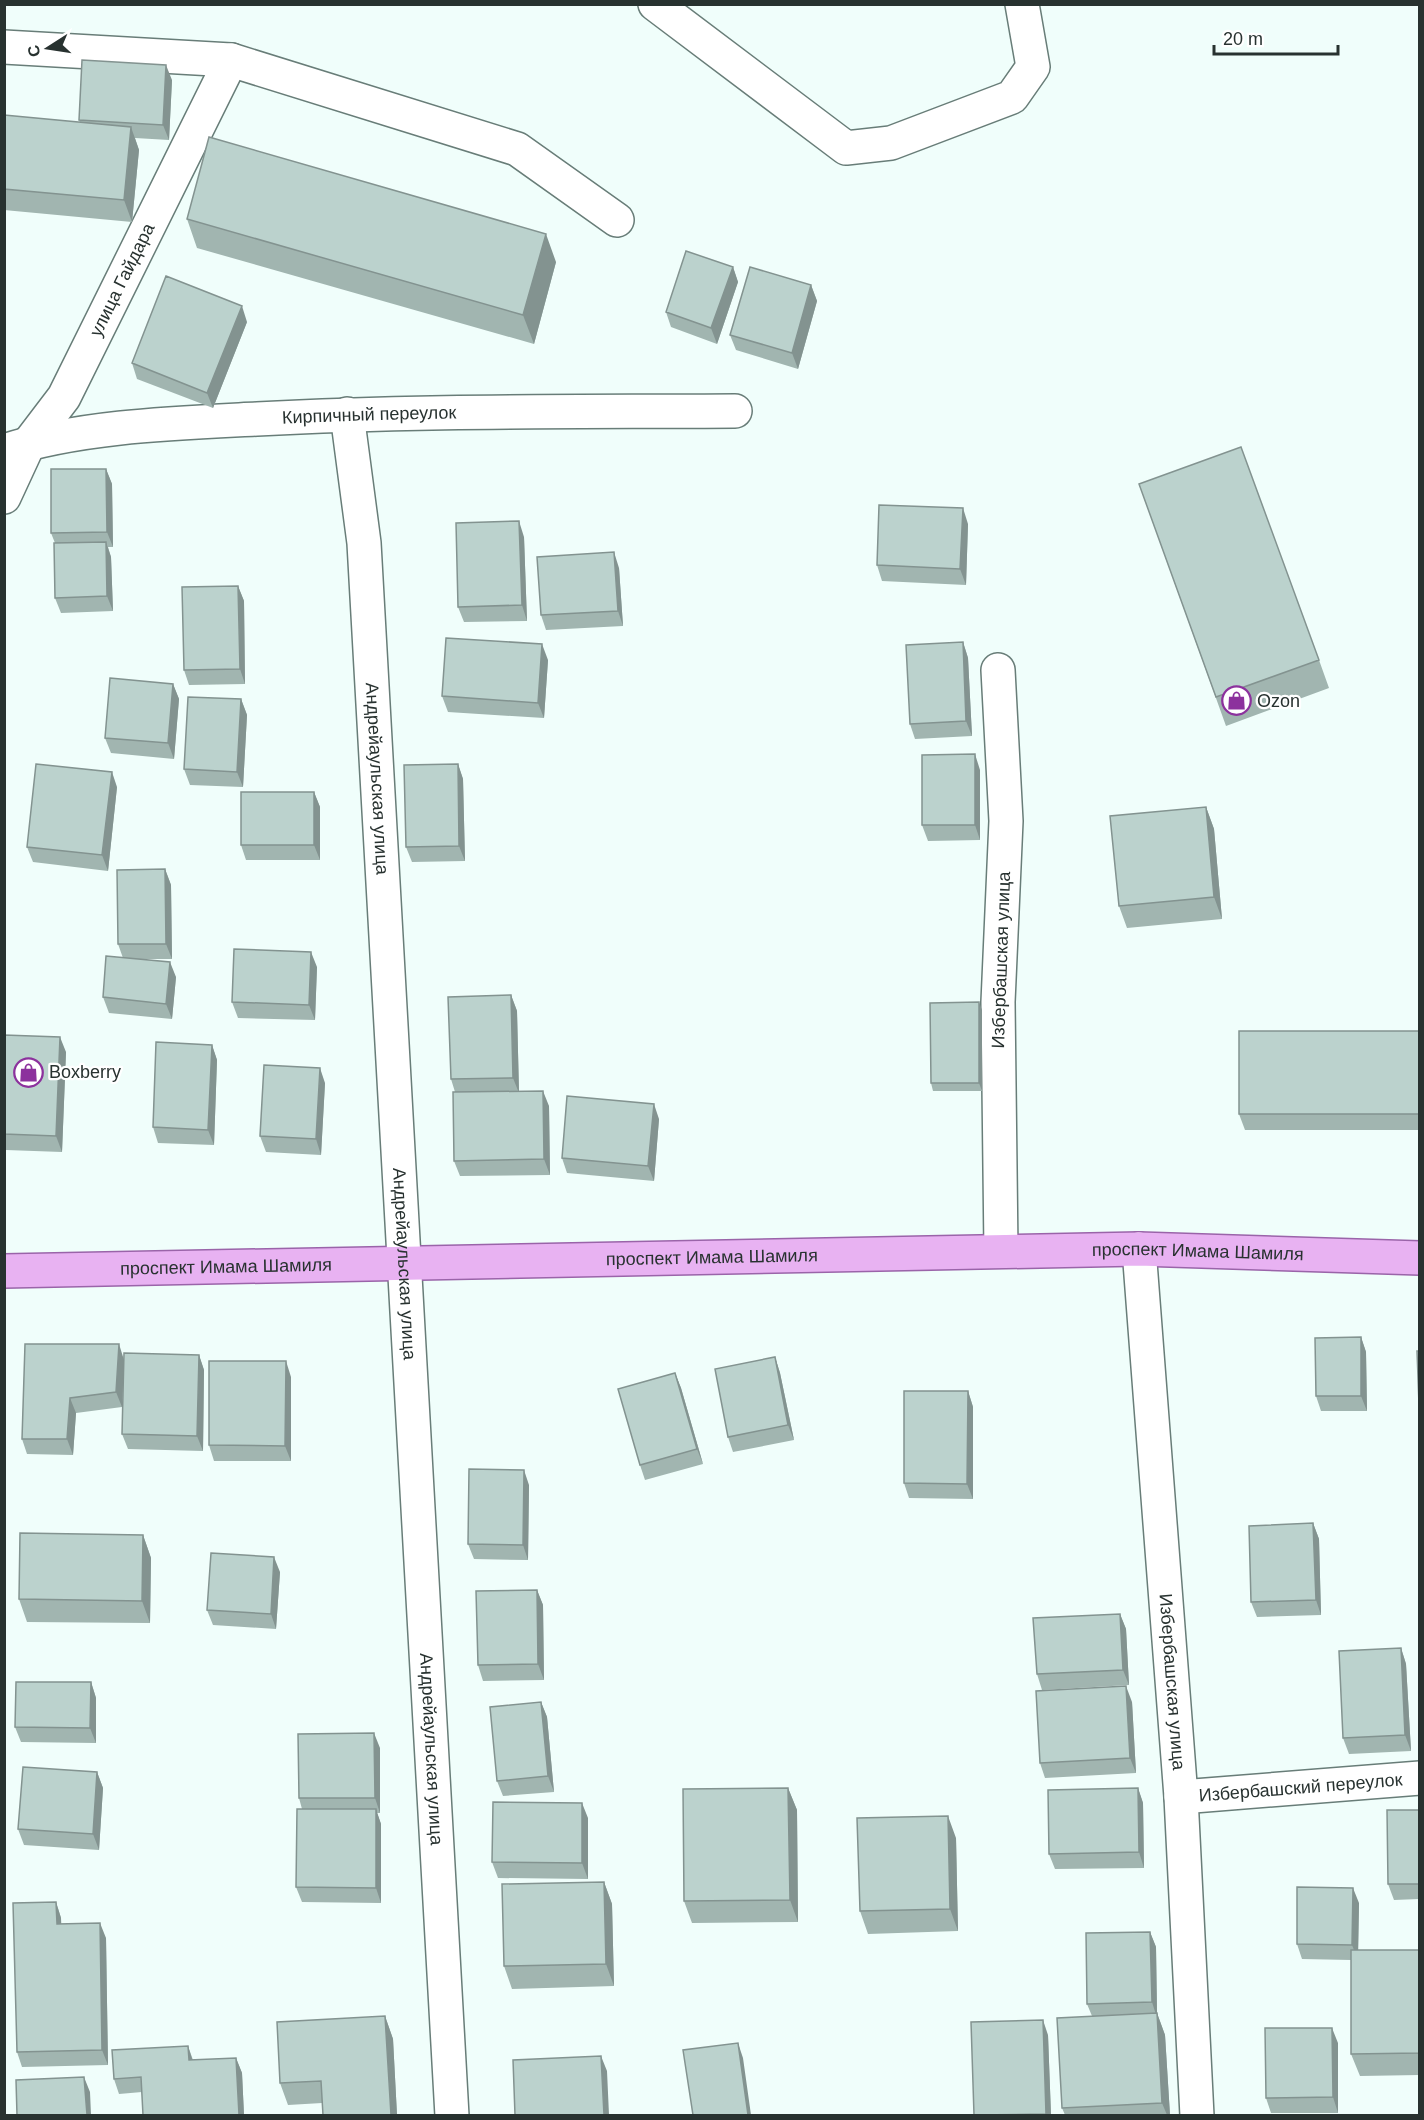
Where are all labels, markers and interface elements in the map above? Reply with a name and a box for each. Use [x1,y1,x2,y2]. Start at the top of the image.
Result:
north arrow [18,18,78,78]
scale bar [1214,18,1338,56]
text: 20 m [1223,29,1263,49]
text: С [24,43,43,58]
street label: улица Гайдара [86,219,159,340]
street label: Кирпичный переулок [281,402,457,428]
street label: Андрейаульская улица [362,682,393,876]
shop icon: Ozon [1220,685,1252,717]
place label: Ozon [1257,691,1300,711]
street label: Избербашская улица [988,870,1014,1049]
shop icon: Boxberry [12,1056,44,1088]
place label: Boxberry [49,1062,121,1082]
street label: Андрейаульская улица [389,1167,420,1361]
street label: проспект Имама Шамиля [1092,1239,1304,1264]
street label: проспект Имама Шамиля [606,1245,818,1269]
street label: проспект Имама Шамиля [120,1255,332,1279]
street label: Избербашская улица [1155,1593,1189,1772]
street label: Андрейаульская улица [416,1652,447,1847]
street label: Избербашский переулок [1198,1769,1403,1806]

